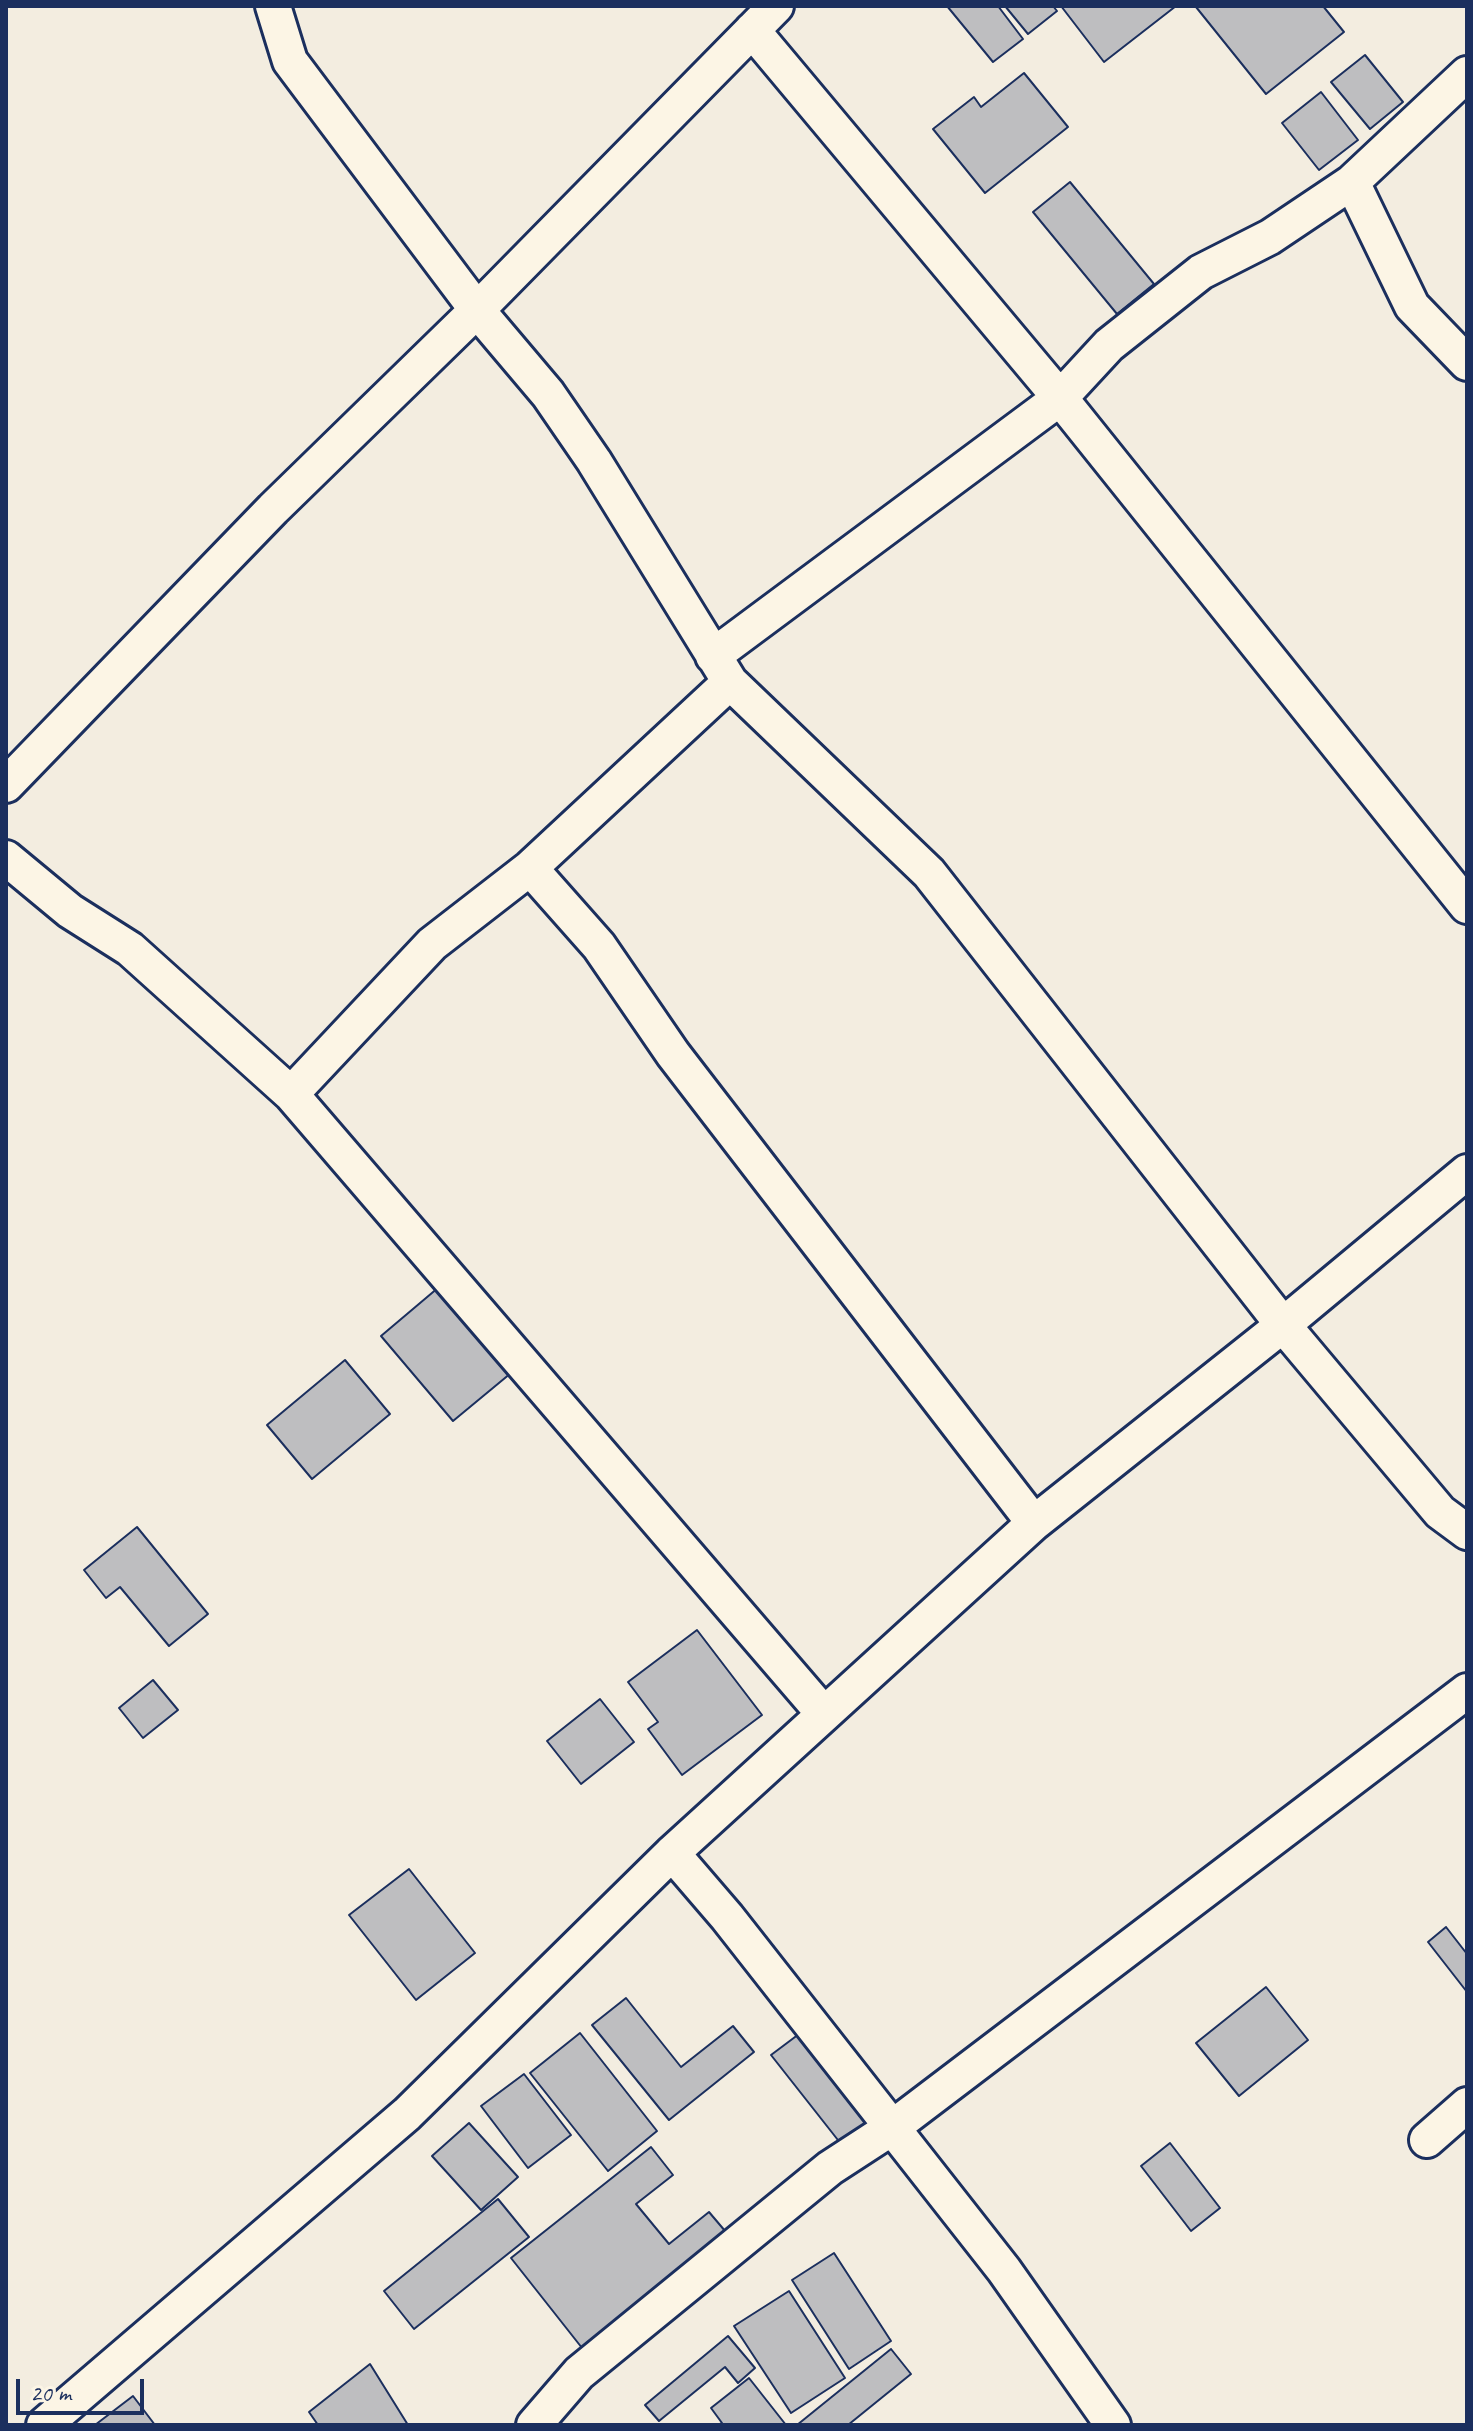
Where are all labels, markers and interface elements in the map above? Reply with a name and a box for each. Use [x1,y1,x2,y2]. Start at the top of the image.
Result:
scale bar [20,2363,148,2413]
text: 20 m [30,2378,71,2408]

